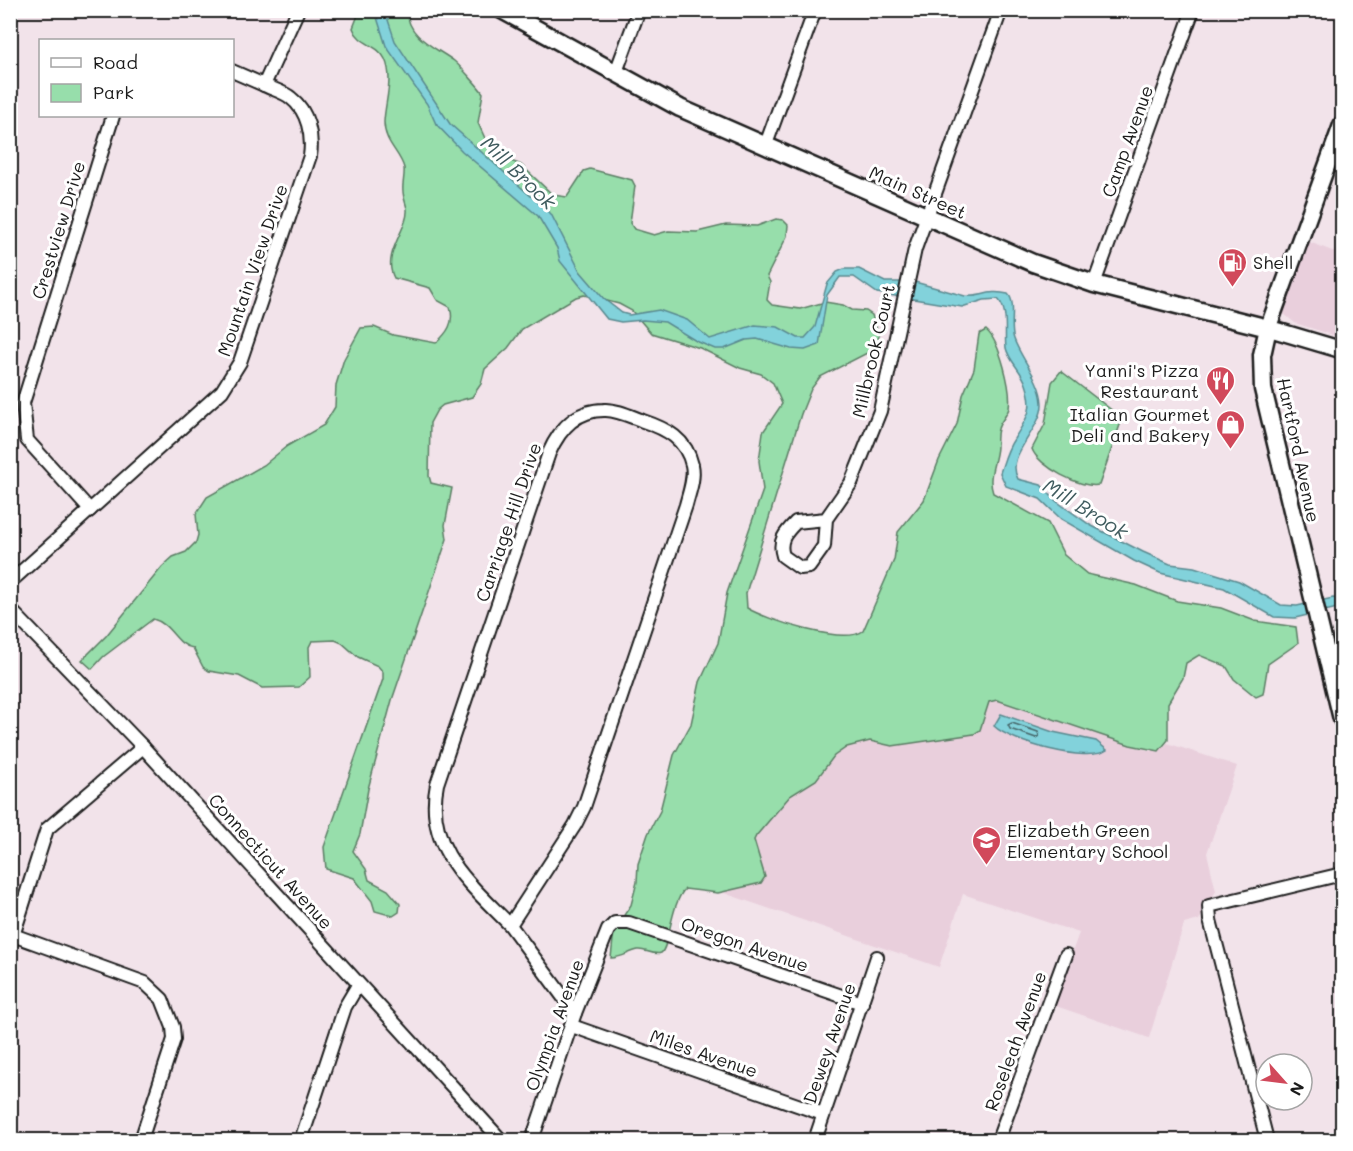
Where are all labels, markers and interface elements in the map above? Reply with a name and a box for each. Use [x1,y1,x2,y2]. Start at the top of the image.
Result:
legend [39,39,234,117]
text: Road [93,50,138,74]
text: Park [93,80,134,104]
street label: Camp Avenue [1096,82,1158,200]
water label: Mill Brook [476,130,563,215]
street label: Crestview Drive [26,158,90,302]
street label: Main Street [866,160,970,224]
street label: Mountain View Drive [211,181,293,359]
fuel station icon: Shell [1216,246,1248,288]
place label: Shell [1253,250,1293,274]
street label: Millbrook Court [846,282,900,420]
place label: Yanni's Pizza Restaurant [1084,358,1199,403]
restaurant icon: Yanni's Pizza Restaurant [1204,364,1236,406]
street label: Hartford Avenue [1272,376,1326,524]
place label: Italian Gourmet Deli and Bakery [1070,402,1210,447]
shop icon: Italian Gourmet Deli and Bakery [1215,408,1247,450]
street label: Carriage Hill Drive [469,439,547,605]
water label: Mill Brook [1039,472,1134,544]
street label: Connecticut Avenue [204,788,338,934]
place label: Elizabeth Green Elementary School [1007,818,1169,863]
school or university icon: Elizabeth Green Elementary School [970,824,1002,866]
street label: Oregon Avenue [678,911,812,977]
street label: Olympia Avenue [519,956,589,1094]
street label: Roseleah Avenue [979,968,1051,1114]
street label: Dewey Avenue [797,979,861,1107]
street label: Miles Avenue [647,1023,761,1083]
north arrow [1254,1052,1314,1112]
text: N [1286,1079,1310,1100]

